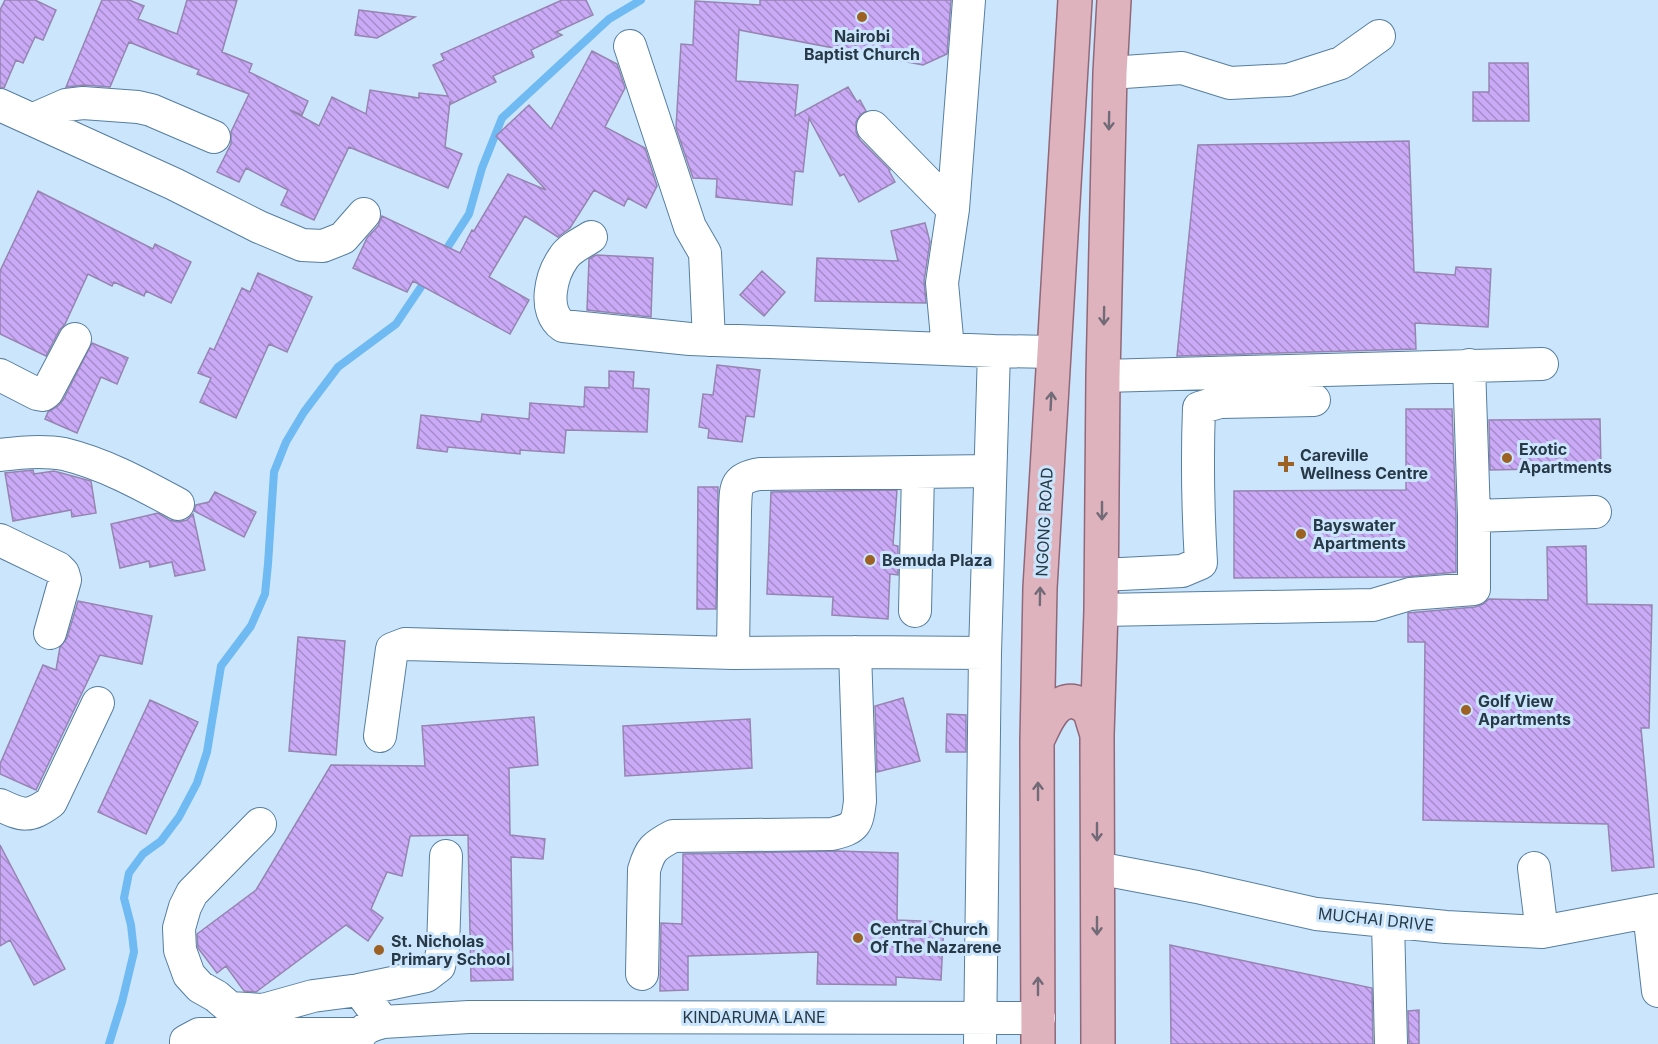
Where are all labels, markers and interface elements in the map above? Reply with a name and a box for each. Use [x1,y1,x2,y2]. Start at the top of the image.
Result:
marker: Nairobi Baptist Church [855,10,869,24]
place label: Nairobi Baptist Church [804,26,920,64]
one-way arrow [1103,111,1114,131]
one-way arrow [1098,306,1110,326]
one-way arrow [1046,391,1057,411]
place label: Exotic Apartments [1519,439,1612,477]
place label: Careville Wellness Centre [1300,445,1428,483]
marker: Exotic Apartments [1500,451,1514,465]
marker: Careville Wellness Centre [1277,455,1295,473]
street label: NGONG ROAD [1031,467,1057,577]
one-way arrow [1096,501,1108,521]
place label: Bayswater Apartments [1313,515,1406,553]
marker: Bayswater Apartments [1294,527,1308,541]
place label: Bemuda Plaza [882,550,992,570]
marker: Bemuda Plaza [863,553,877,567]
one-way arrow [1035,586,1046,606]
place label: Golf View Apartments [1478,691,1571,729]
marker: Golf View Apartments [1459,703,1473,717]
one-way arrow [1032,781,1044,801]
one-way arrow [1091,822,1103,842]
street label: MUCHAI DRIVE [1317,903,1435,935]
one-way arrow [1091,916,1103,936]
place label: Central Church Of The Nazarene [870,919,1002,957]
place label: St. Nicholas Primary School [391,931,510,969]
marker: Central Church Of The Nazarene [851,931,865,945]
marker: St. Nicholas Primary School [372,943,386,957]
one-way arrow [1032,976,1044,996]
street label: KINDARUMA LANE [682,1007,826,1027]

